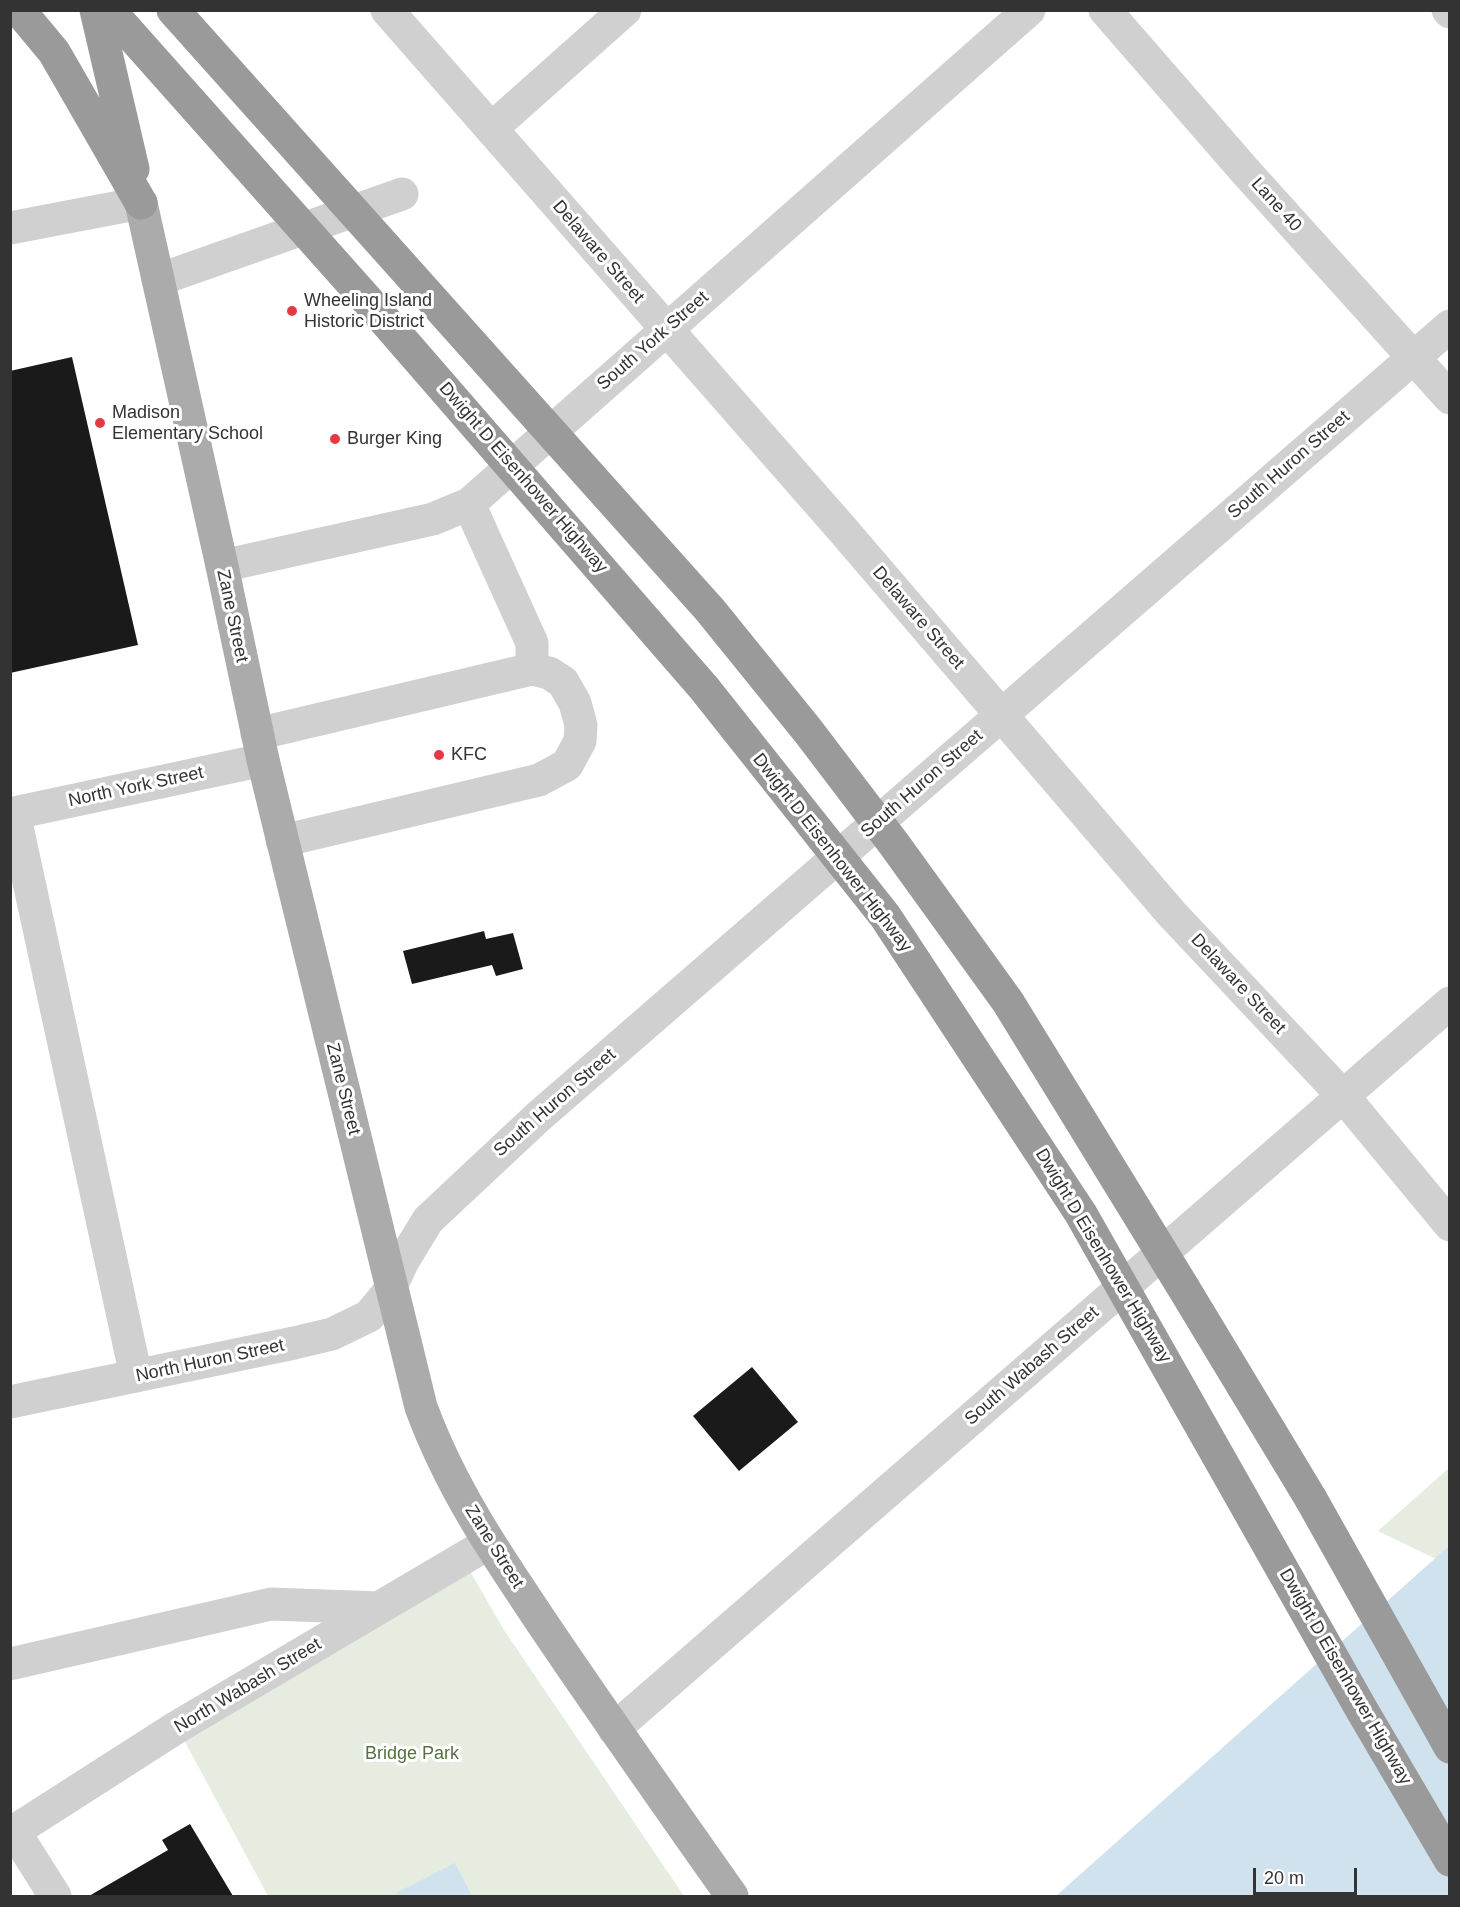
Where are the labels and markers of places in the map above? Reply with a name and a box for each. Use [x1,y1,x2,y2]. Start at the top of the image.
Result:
place label: Wheeling Island Historic District [304,290,432,332]
marker: Wheeling Island Historic District [285,304,299,318]
place label: Madison Elementary School [112,402,263,444]
marker: Madison Elementary School [93,416,107,430]
place label: Burger King [347,428,442,450]
marker: Burger King [328,432,342,446]
place label: KFC [451,744,487,766]
marker: KFC [432,748,446,762]

